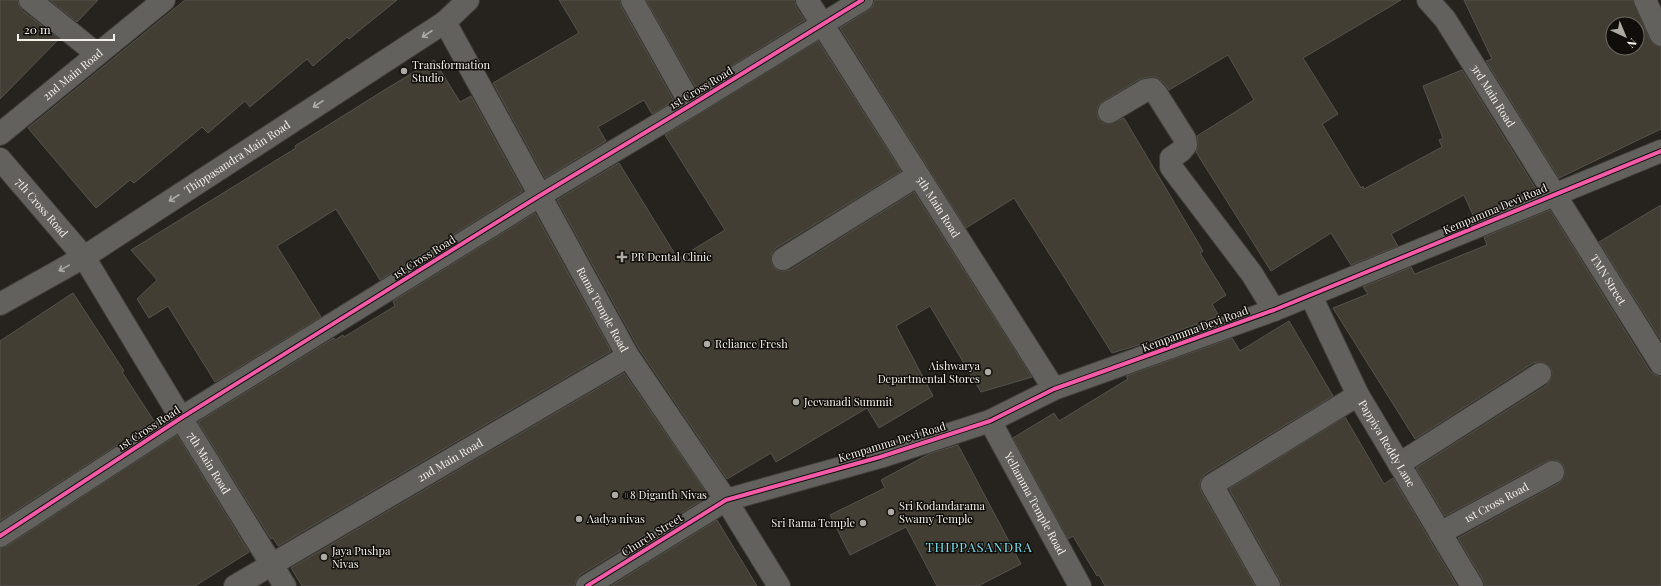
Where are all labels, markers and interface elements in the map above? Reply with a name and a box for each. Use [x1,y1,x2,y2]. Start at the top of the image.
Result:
scale bar [18,16,114,42]
north arrow [1605,16,1645,56]
text: 20 m [24,21,51,37]
one-way arrow [421,30,433,38]
text: N [1624,35,1640,52]
street label: 2nd Main Road [39,45,106,103]
place label: Transformation Studio [412,57,490,85]
street label: 3rd Main Road [1468,61,1519,130]
street label: 1st Cross Road [666,62,736,112]
marker: Transformation Studio [399,66,409,76]
one-way arrow [312,101,324,109]
street label: Thippasandra Main Road [181,116,293,197]
street label: 5th Main Road [914,173,964,241]
street label: 7th Cross Road [12,174,72,241]
street label: Kempamma Devi Road [1440,180,1550,237]
one-way arrow [169,194,180,202]
street label: 1st Cross Road [390,231,458,282]
place label: PR Dental Clinic [631,249,712,264]
marker: PR Dental Clinic [616,251,628,263]
street label: TMN Street [1587,251,1630,307]
one-way arrow [58,264,70,272]
street label: Rama Temple Road [574,264,633,355]
street label: Kempamma Devi Road [1140,302,1251,355]
place label: Reliance Fresh [715,336,788,351]
marker: Reliance Fresh [702,339,712,349]
place label: Aishwarya Departmental Stores [878,358,981,386]
marker: Aishwarya Departmental Stores [983,367,993,377]
place label: Jeevanadi Summit [803,394,893,409]
marker: Jeevanadi Summit [791,397,801,407]
street label: Pappiya Reddy Lane [1355,397,1419,490]
street label: 1st Cross Road [115,402,183,453]
street label: Kempamma Devi Road [836,418,948,465]
street label: 7th Main Road [184,429,234,497]
street label: 2nd Main Road [414,434,486,485]
street label: Yellamma Temple Road [1001,448,1070,558]
street label: 1st Cross Road [1461,478,1532,526]
place label: #8 Diganth Nivas [623,487,707,502]
marker: #8 Diganth Nivas [610,490,620,500]
place label: Sri Kodandarama Swamy Temple [899,498,985,526]
marker: Sri Kodandarama Swamy Temple [886,507,896,517]
street label: Church Street [618,510,685,559]
place label: Aadya nivas [586,511,645,526]
marker: Aadya nivas [574,514,584,524]
place label: Sri Rama Temple [771,515,855,530]
marker: Sri Rama Temple [858,518,868,528]
district label: THIPPASANDRA [925,538,1033,555]
place label: Jaya Pushpa Nivas [331,543,391,571]
marker: Jaya Pushpa Nivas [319,552,329,562]

